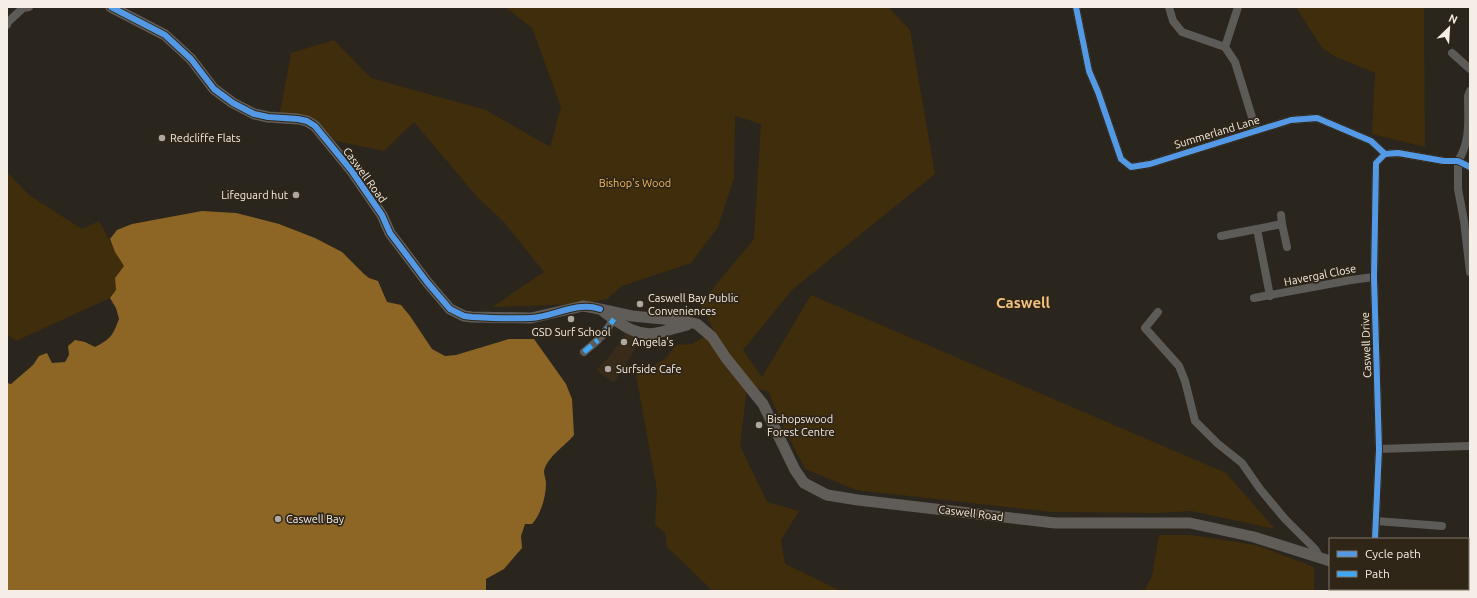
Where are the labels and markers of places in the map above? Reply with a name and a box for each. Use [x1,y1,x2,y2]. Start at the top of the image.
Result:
place label: Redcliffe Flats [170,132,241,144]
marker: Redcliffe Flats [157,133,167,143]
place label: Lifeguard hut [221,189,289,201]
marker: Lifeguard hut [291,190,301,200]
place label: Caswell Bay Public Conveniences [648,292,738,317]
marker: Caswell Bay Public Conveniences [635,299,645,309]
marker: GSD Surf School [566,314,576,324]
place label: GSD Surf School [531,326,611,338]
place label: Angela's [632,336,674,348]
marker: Angela's [619,337,629,347]
place label: Surfside Cafe [616,363,682,375]
marker: Surfside Cafe [603,364,613,374]
place label: Bishopswood Forest Centre [767,413,835,438]
marker: Bishopswood Forest Centre [754,420,764,430]
place label: Caswell Bay [286,513,345,525]
marker: Caswell Bay [273,514,283,524]

